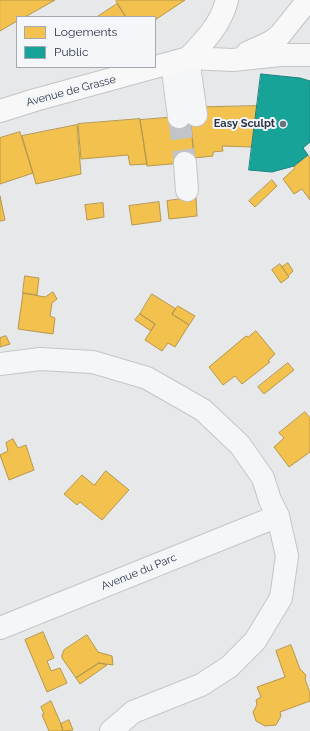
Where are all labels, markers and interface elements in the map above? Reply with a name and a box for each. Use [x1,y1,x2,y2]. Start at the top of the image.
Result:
legend [16,16,156,68]
text: Logements [54,25,117,39]
text: Public [54,45,88,59]
street label: Avenue de Grasse [25,73,117,109]
place label: Easy Sculpt [214,117,275,131]
marker: Easy Sculpt [278,119,288,129]
street label: Avenue du Parc [99,551,179,593]

